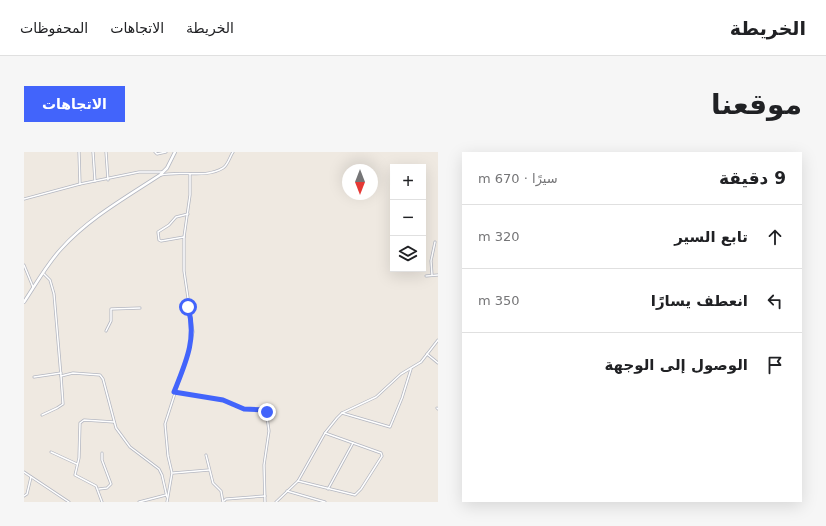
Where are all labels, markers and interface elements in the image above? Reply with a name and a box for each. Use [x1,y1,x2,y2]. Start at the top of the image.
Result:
text: الخريطة [730,17,806,39]
text: المحفوظات [20,20,88,36]
text: الاتجاهات [110,20,164,36]
text: الخريطة [186,20,234,36]
button: الاتجاهات [24,86,125,122]
text: موقعنا [711,88,802,121]
north arrow [342,164,378,200]
map controls [390,164,426,272]
button: + [390,164,426,200]
text: 9 دقيقة [719,168,786,188]
text: سيرًا · 670 m [478,171,558,186]
button: − [390,200,426,236]
icon: ahead [764,226,786,248]
text: تابع السير [674,228,748,246]
text: 320 m [478,229,520,244]
button: layers [390,236,426,272]
icon: left [764,290,786,312]
text: انعطف يسارًا [651,292,748,310]
text: 350 m [478,293,520,308]
route start [179,298,197,316]
icon: arrive [764,354,786,376]
text: الوصول إلى الوجهة [605,356,748,374]
route end [258,403,276,421]

